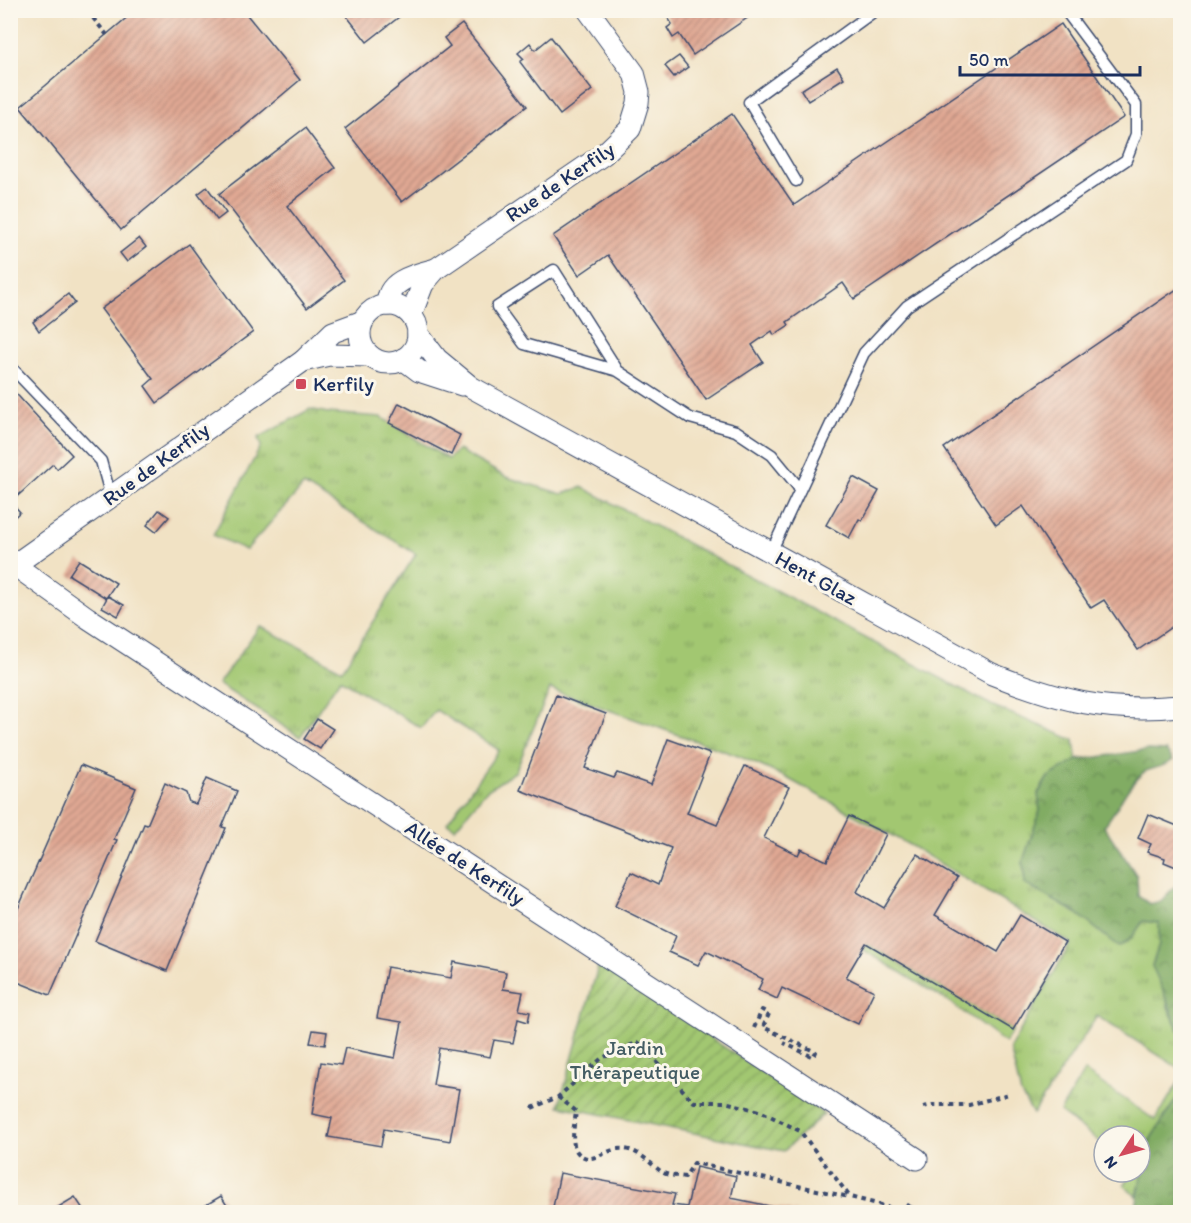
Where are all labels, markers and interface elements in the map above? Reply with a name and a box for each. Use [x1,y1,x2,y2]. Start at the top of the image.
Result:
scale bar [960,39,1140,77]
text: 50 m [969,49,1009,71]
street label: Rue de Kerfily [501,136,619,227]
place label: Kerfily [313,371,374,396]
marker: Kerfily [294,377,308,391]
street label: Rue de Kerfily [97,416,214,511]
street label: Hent Glaz [771,545,862,610]
street label: Allée de Kerfily [401,815,530,910]
park label: Jardin Thérapeutique [570,1035,700,1084]
north arrow [1092,1124,1152,1184]
text: N [1099,1153,1121,1172]

